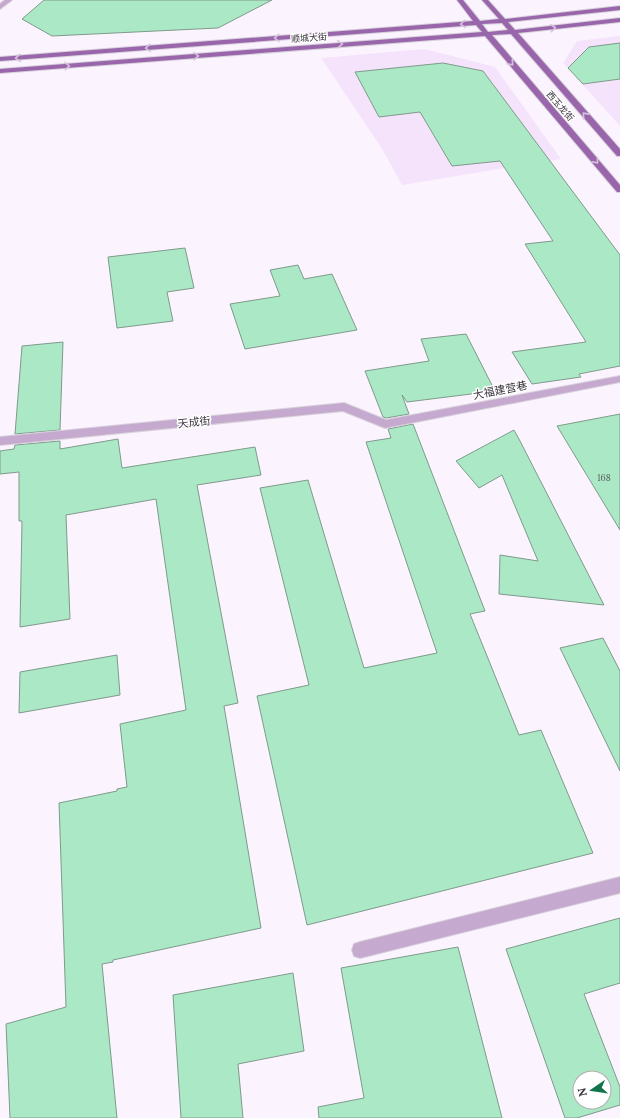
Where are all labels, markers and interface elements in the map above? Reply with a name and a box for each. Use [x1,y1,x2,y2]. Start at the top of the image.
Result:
one-way arrow [460,19,466,28]
one-way arrow [549,23,556,32]
street label: 顺城大街 [291,31,327,44]
one-way arrow [274,34,280,43]
one-way arrow [337,40,343,49]
one-way arrow [145,44,151,53]
one-way arrow [193,51,199,60]
one-way arrow [15,53,21,62]
one-way arrow [507,58,514,65]
one-way arrow [64,61,70,70]
street label: 西玉龙街 [544,88,576,123]
one-way arrow [582,112,589,119]
one-way arrow [591,157,598,164]
street label: 大福建营巷 [472,378,528,402]
street label: 天成街 [177,413,211,431]
house number: 168 [597,472,611,483]
north arrow [572,1070,612,1110]
text: N [574,1086,590,1098]

